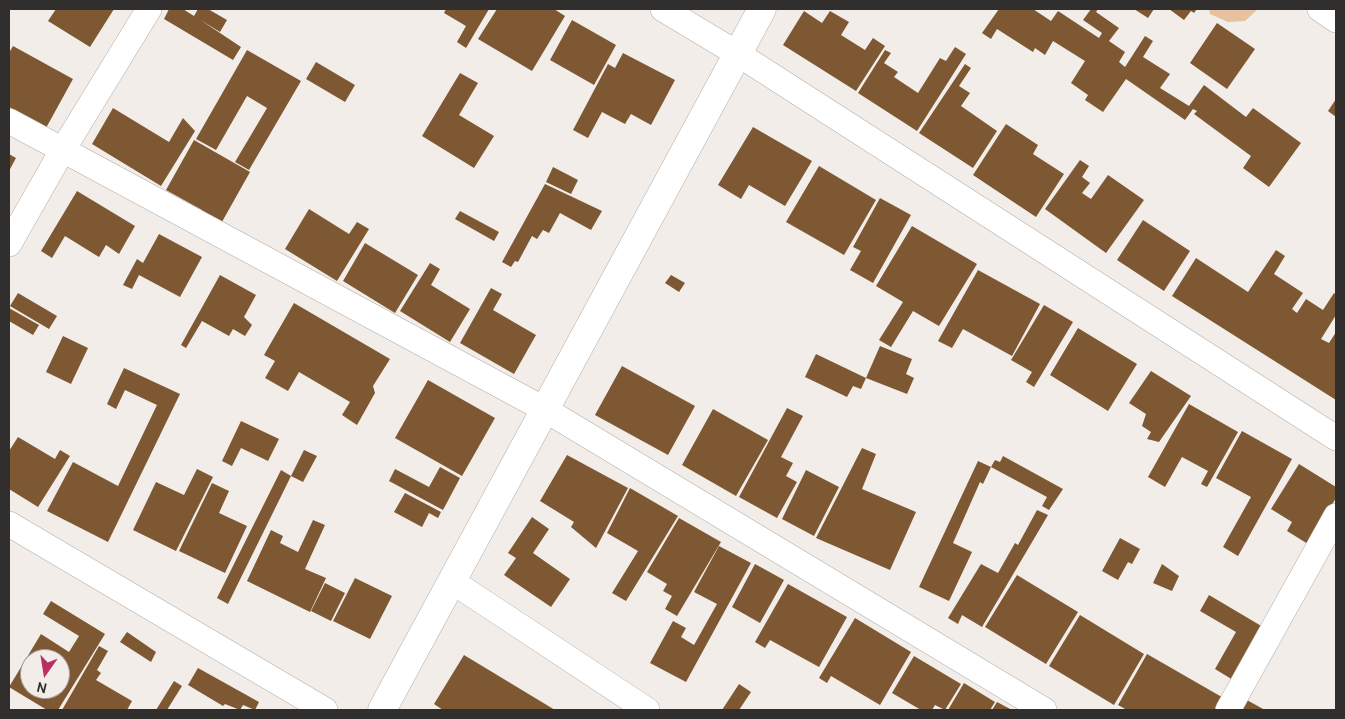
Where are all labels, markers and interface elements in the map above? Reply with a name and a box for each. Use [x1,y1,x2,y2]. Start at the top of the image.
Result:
north arrow [20,649,70,699]
text: N [35,678,49,698]

